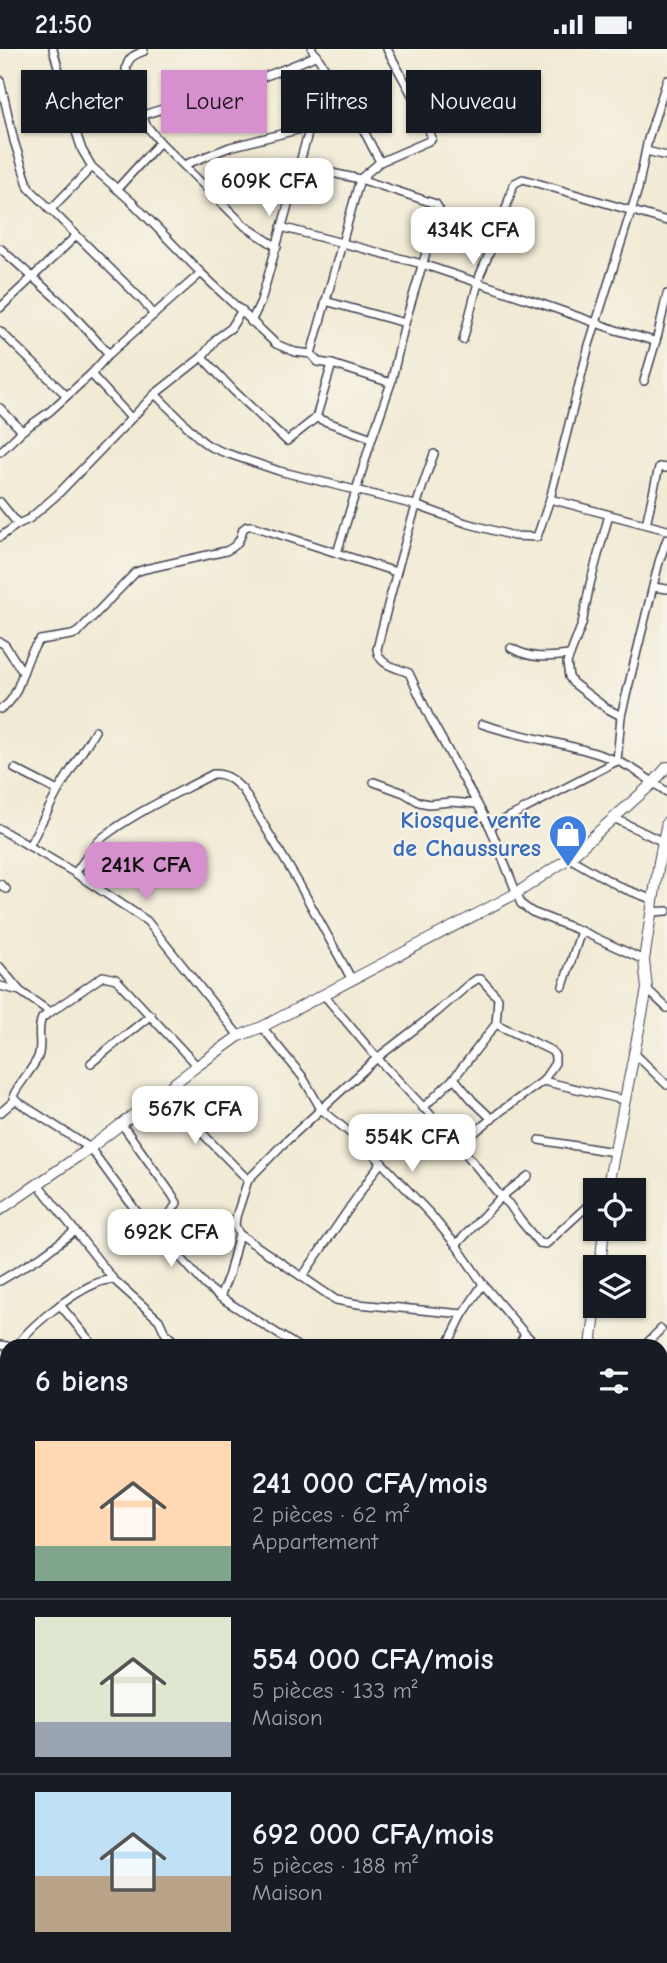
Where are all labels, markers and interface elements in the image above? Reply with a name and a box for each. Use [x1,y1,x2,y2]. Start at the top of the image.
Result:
text: 21:50 [35,10,92,40]
chip: Acheter [21,70,147,133]
chip: Louer [161,70,267,133]
chip: Filtres [281,70,392,133]
chip: Nouveau [406,70,541,133]
pin: 609K CFA [197,159,341,218]
text: 609K CFA [221,167,317,194]
pin: 434K CFA [401,207,545,267]
text: 434K CFA [427,216,519,243]
place label: Kiosque vente de Chaussures [393,806,541,862]
shop icon: Kiosque vente de Chaussures [547,813,589,868]
pin: 241K CFA [74,843,218,902]
text: 241K CFA [101,851,191,878]
pin: 567K CFA [123,1087,267,1146]
text: 567K CFA [148,1095,242,1122]
pin: 554K CFA [340,1115,484,1174]
text: 554K CFA [365,1123,459,1150]
map controls [583,1178,646,1318]
button: locate [583,1178,646,1241]
pin: 692K CFA [99,1209,243,1269]
text: 692K CFA [123,1218,219,1245]
button: layers [583,1255,646,1318]
icon: filters [595,1362,633,1400]
text: 6 biens [35,1364,128,1399]
text: 241 000 CFA/mois [252,1466,487,1501]
icon: home [91,1469,175,1553]
text: 2 pièces · 62 m² [252,1501,409,1528]
text: Appartement [252,1528,378,1555]
text: 554 000 CFA/mois [252,1642,493,1677]
icon: home [91,1645,175,1729]
text: 5 pièces · 133 m² [252,1677,418,1704]
text: Maison [252,1704,323,1731]
text: 692 000 CFA/mois [252,1817,494,1852]
icon: home [91,1820,175,1904]
text: 5 pièces · 188 m² [252,1852,418,1879]
text: Maison [252,1879,323,1906]

